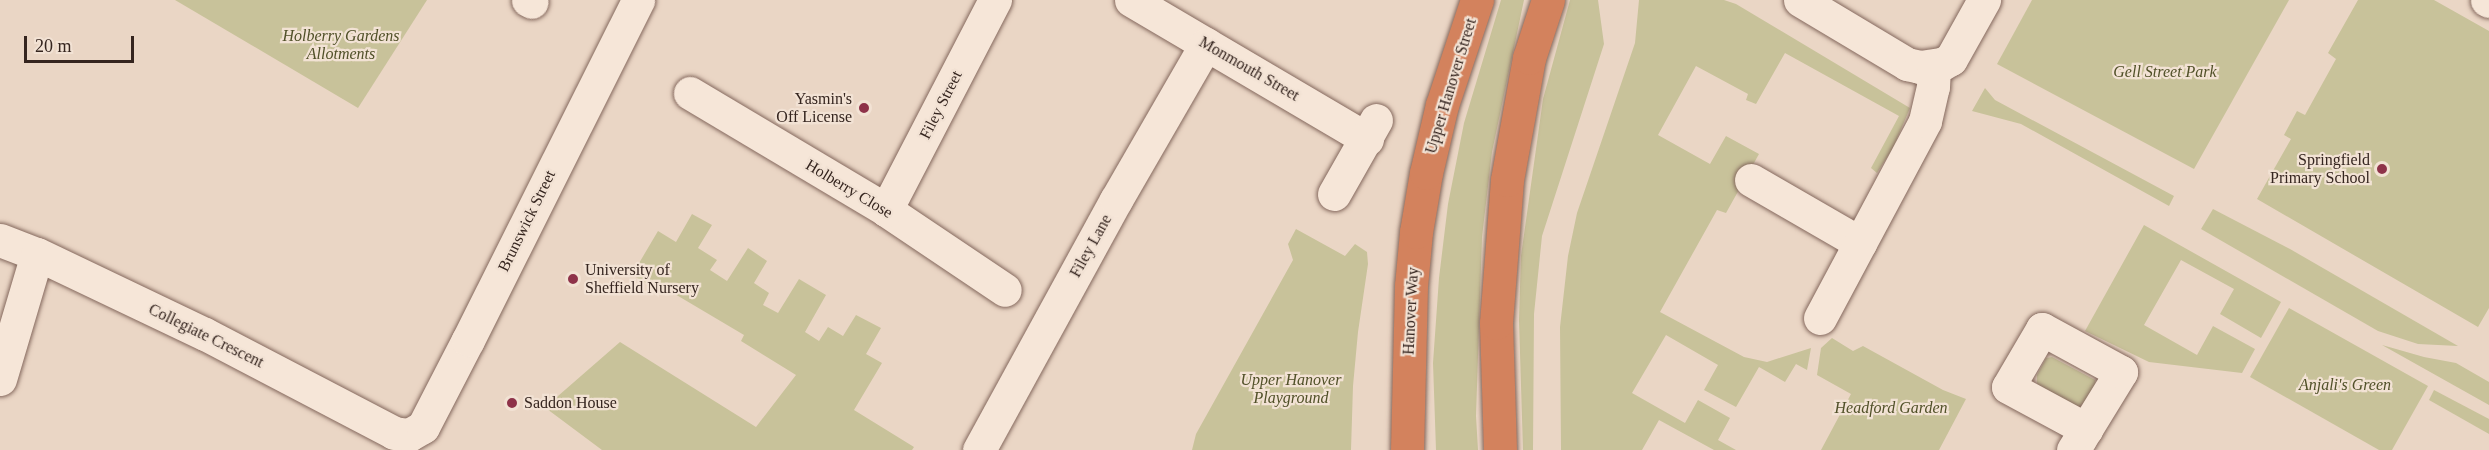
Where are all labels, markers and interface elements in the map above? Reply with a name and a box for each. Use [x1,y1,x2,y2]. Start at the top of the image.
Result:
street label: Upper Hanover Street [1421,16,1481,156]
scale bar [27,24,136,62]
park label: Holberry Gardens Allotments [282,26,400,64]
street label: Monmouth Street [1196,33,1302,105]
text: 20 m [35,36,72,56]
park label: Gell Street Park [2113,62,2217,82]
street label: Filey Street [916,68,966,142]
place label: Yasmin's Off License [776,89,852,127]
marker: Yasmin's Off License [857,101,871,115]
place label: Springfield Primary School [2270,150,2370,188]
street label: Holberry Close [802,155,896,223]
marker: Springfield Primary School [2375,162,2389,176]
street label: Brunswick Street [494,167,560,275]
street label: Filey Lane [1066,211,1116,281]
place label: University of Sheffield Nursery [585,260,699,298]
street label: Hanover Way [1399,267,1423,355]
marker: University of Sheffield Nursery [566,272,580,286]
street label: Collegiate Crescent [145,300,267,372]
park label: Upper Hanover Playground [1241,370,1341,408]
park label: Anjali's Green [2299,375,2391,395]
place label: Saddon House [524,393,617,413]
marker: Saddon House [505,396,519,410]
park label: Headford Garden [1834,398,1948,418]

